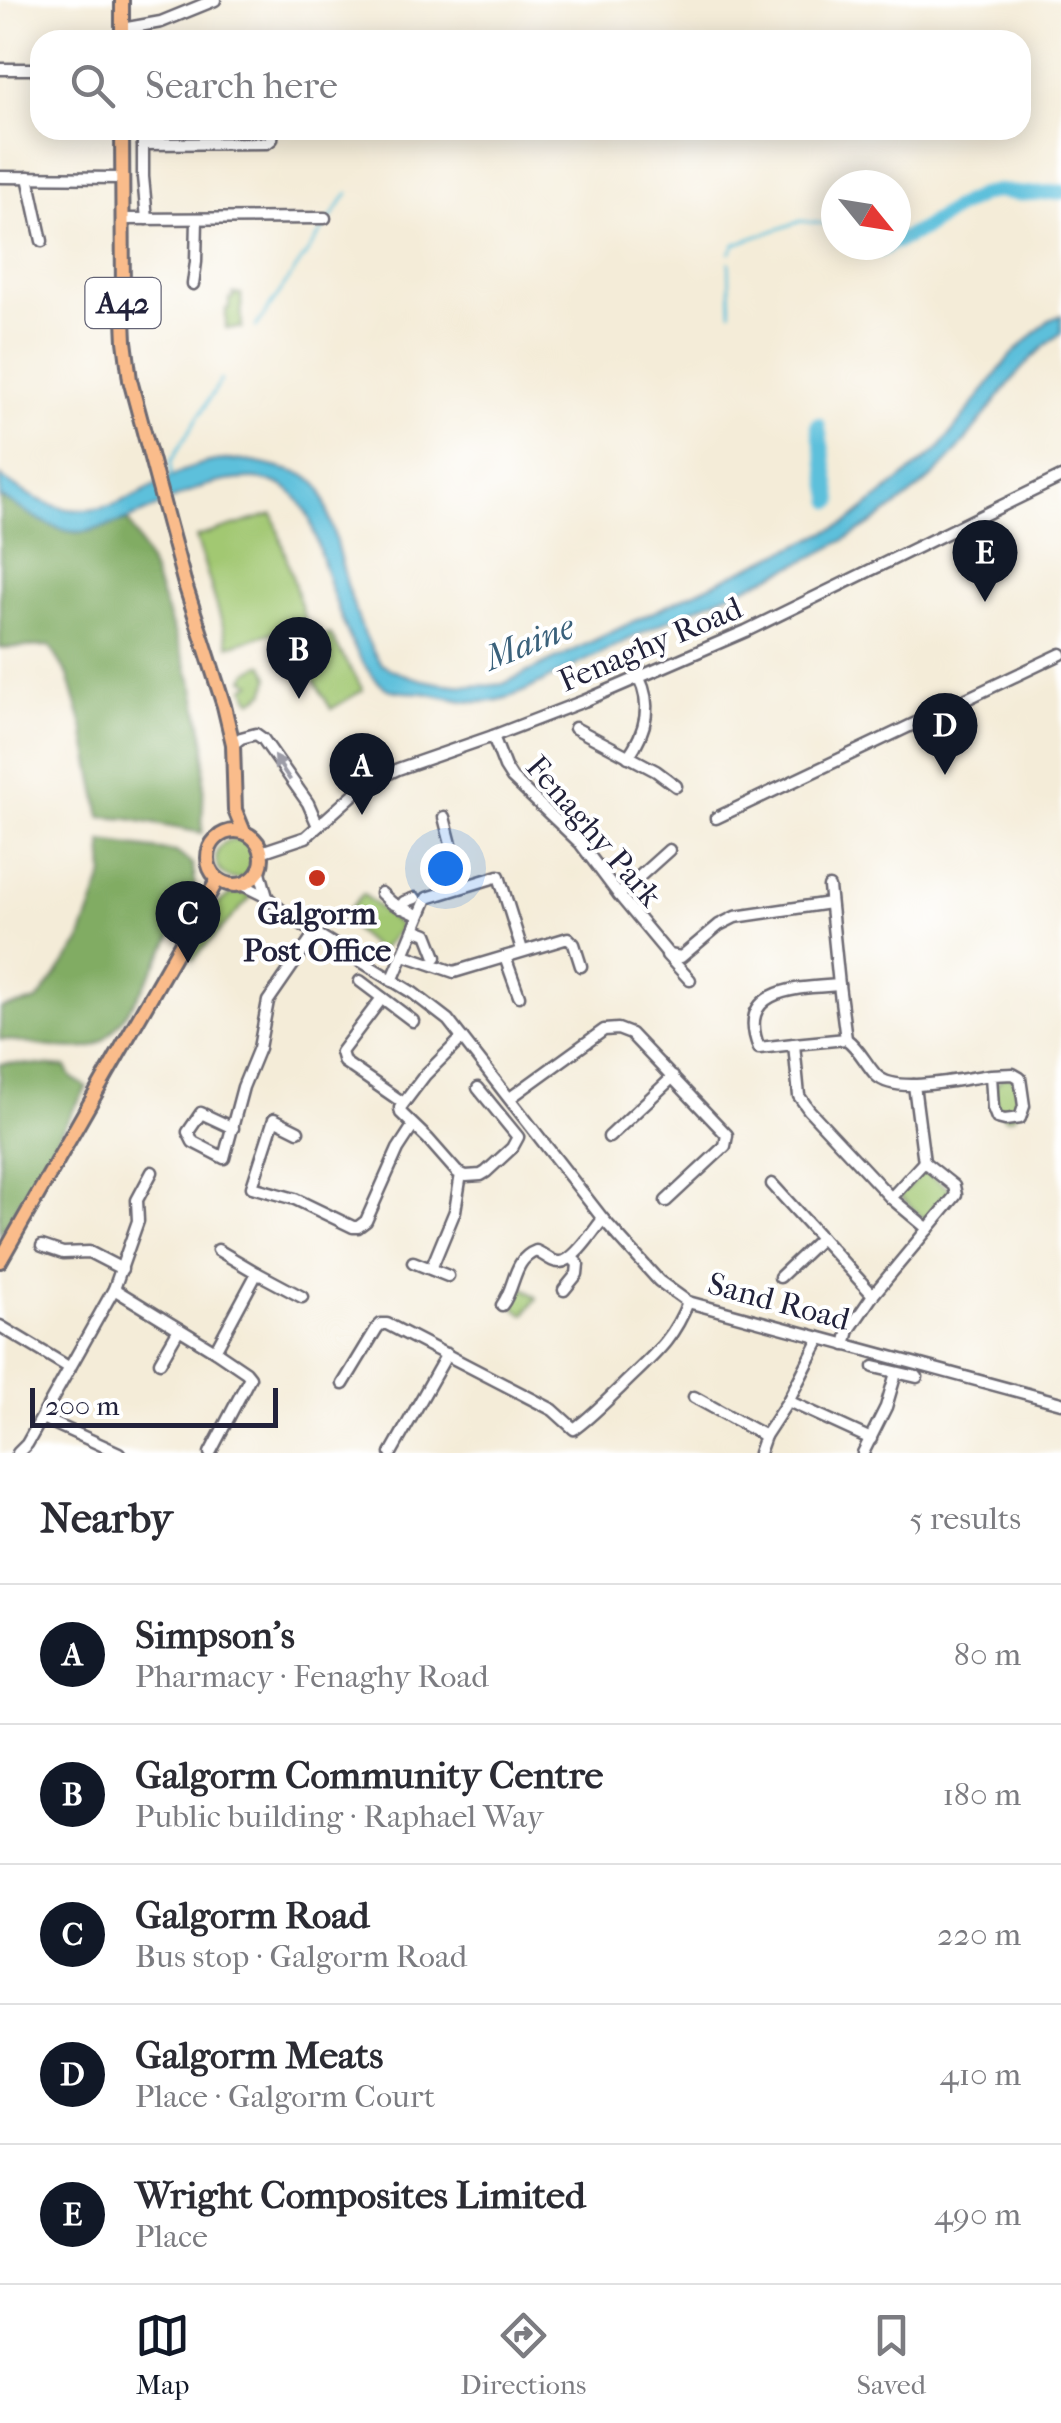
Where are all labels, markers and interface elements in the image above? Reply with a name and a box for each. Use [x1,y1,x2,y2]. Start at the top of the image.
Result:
search box [30,30,1031,140]
icon: search [65,58,120,113]
text: Search here [145,63,338,108]
north arrow [821,170,911,260]
road number: A42 [86,278,160,328]
pin: E [952,520,1018,602]
street label: Fenaghy Road [553,589,748,700]
water label: Maine [477,606,581,680]
pin: B [266,616,332,699]
pin: D [912,692,978,775]
pin: A [330,732,394,815]
street label: Fenaghy Park [518,748,669,915]
one-way arrow [273,754,292,781]
your location [420,843,471,894]
marker: Galgorm Post Office [306,867,328,889]
pin: C [156,880,220,963]
place label: Galgorm Post Office [243,895,391,969]
street label: Sand Road [704,1265,854,1338]
scale bar [30,1383,278,1428]
text: 200 m [45,1389,120,1422]
text: Nearby [40,1494,172,1543]
text: 5 results [909,1500,1021,1537]
text: Simpson's [135,1613,295,1658]
text: A [62,1636,83,1673]
text: 80 m [954,1636,1021,1673]
text: Pharmacy · Fenaghy Road [135,1658,489,1695]
text: Galgorm Community Centre [135,1753,603,1798]
text: B [62,1776,83,1813]
text: 180 m [942,1776,1021,1813]
text: Public building · Raphael Way [135,1798,544,1835]
text: Galgorm Road [135,1893,370,1938]
text: C [62,1916,83,1953]
text: 220 m [937,1916,1021,1953]
text: Bus stop · Galgorm Road [135,1938,467,1975]
text: Galgorm Meats [135,2033,383,2078]
text: D [60,2056,85,2093]
text: 410 m [940,2056,1021,2093]
text: Place · Galgorm Court [135,2078,435,2115]
text: Wright Composites Limited [135,2173,586,2218]
text: E [63,2196,82,2233]
text: 490 m [934,2196,1021,2233]
text: Place [135,2218,208,2255]
tab: Map [135,2308,190,2401]
tab: Directions [460,2308,586,2401]
tab: Saved [856,2308,926,2401]

